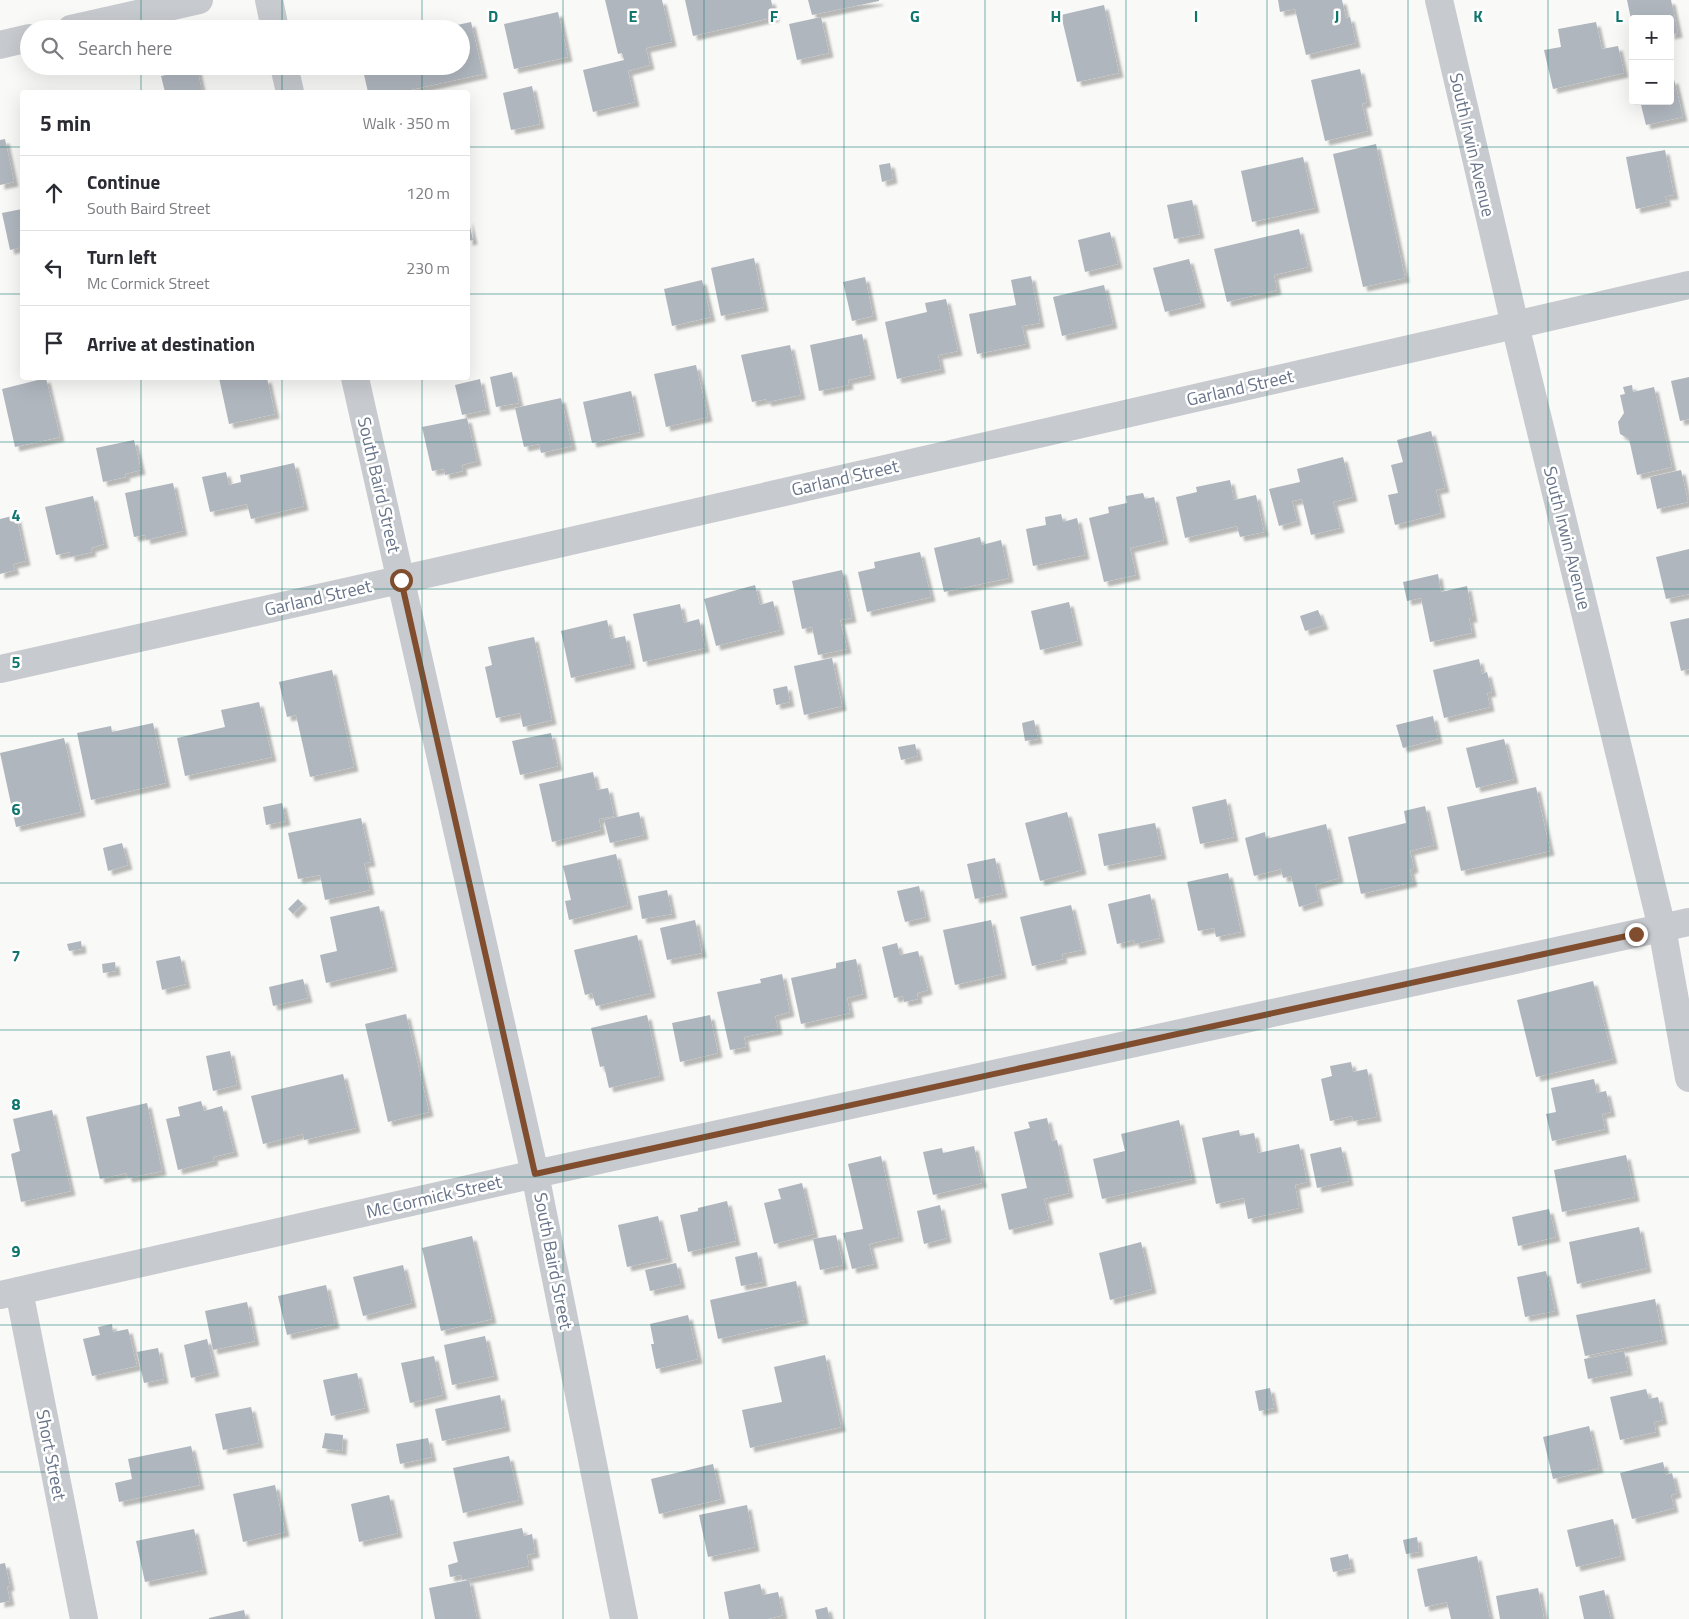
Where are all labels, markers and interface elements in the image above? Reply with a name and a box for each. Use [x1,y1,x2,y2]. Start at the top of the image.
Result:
text: D [488,4,498,28]
text: E [629,4,638,28]
text: F [770,4,779,28]
text: G [910,4,920,28]
text: H [1051,4,1061,28]
text: I [1194,4,1198,28]
text: J [1335,4,1339,28]
text: K [1473,4,1483,28]
text: L [1615,4,1623,28]
map controls [1629,15,1674,105]
button: + [1629,15,1674,60]
search box [20,20,470,75]
text: Search here [78,33,172,62]
icon: search [38,34,66,62]
button: − [1629,60,1674,105]
street label: South Irwin Avenue [1443,70,1502,220]
text: 5 min [40,107,91,139]
text: Walk · 350 m [362,111,450,135]
text: Continue [87,167,160,196]
icon: ahead [40,179,68,207]
text: 120 m [406,181,450,205]
text: South Baird Street [87,196,210,220]
text: Turn left [87,242,157,271]
icon: left [40,254,68,282]
text: 230 m [406,256,450,280]
text: Mc Cormick Street [87,271,210,295]
icon: arrive [40,329,68,357]
text: Arrive at destination [87,329,255,358]
street label: Garland Street [1184,362,1297,413]
street label: South Baird Street [351,414,408,556]
street label: Garland Street [789,452,902,503]
street label: South Irwin Avenue [1537,463,1598,612]
text: 4 [12,503,21,527]
route start [390,569,413,592]
street label: Garland Street [262,572,375,623]
text: 5 [12,650,21,674]
text: 6 [12,797,21,821]
route end [1625,923,1648,946]
text: 7 [12,944,20,968]
text: 8 [12,1092,21,1116]
street label: Mc Cormick Street [364,1168,505,1225]
street label: South Baird Street [527,1190,580,1332]
text: 9 [12,1239,21,1263]
street label: Short Street [29,1407,74,1503]

